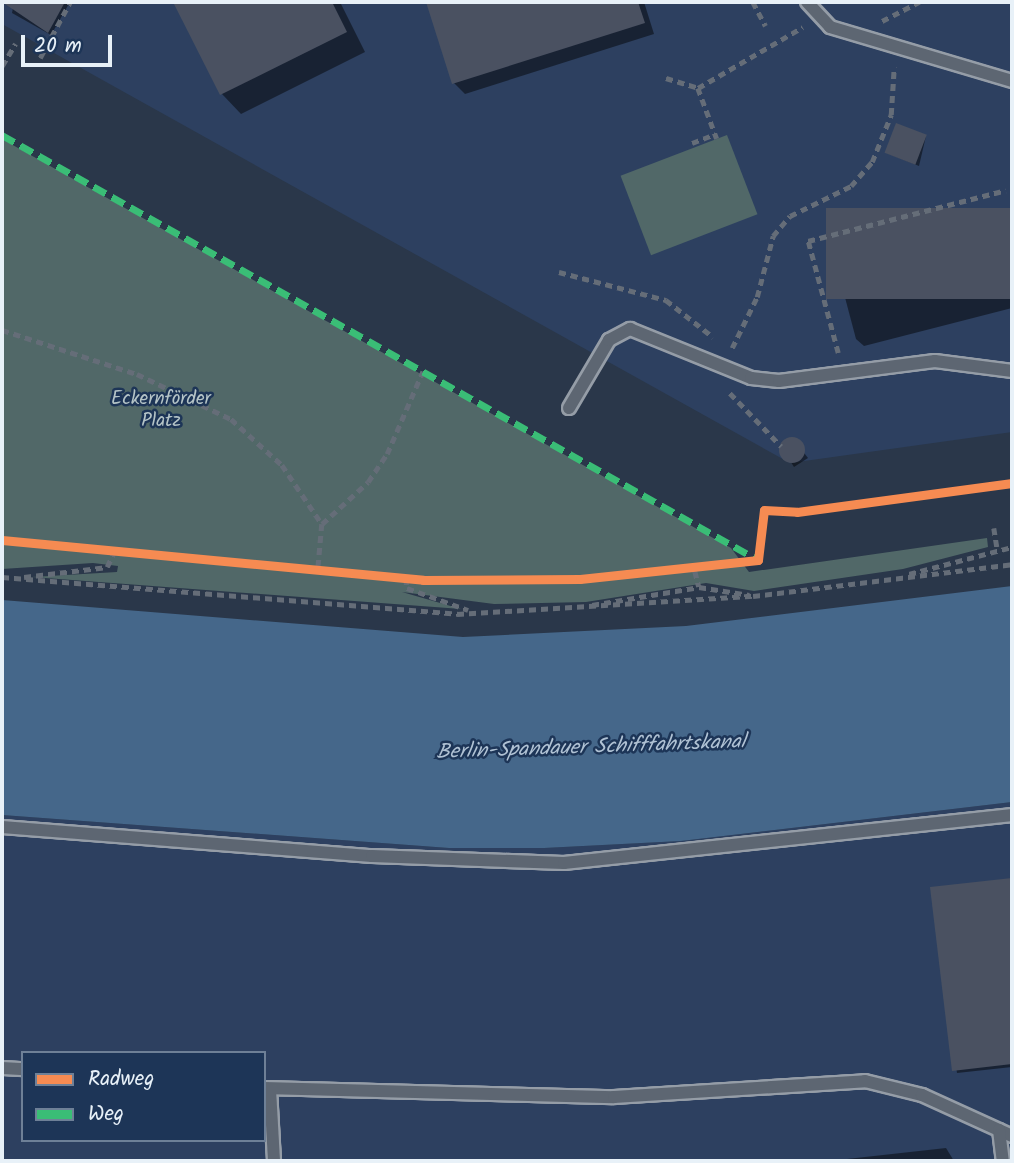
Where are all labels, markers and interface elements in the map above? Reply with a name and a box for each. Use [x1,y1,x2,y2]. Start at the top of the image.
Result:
scale bar [24,21,116,65]
text: 20 m [34,30,82,63]
park label: Eckernförder Platz [111,389,211,433]
water label: Berlin-Spandauer Schifffahrtskanal [436,730,746,766]
legend [21,1051,266,1142]
text: Radweg [88,1063,154,1096]
text: Weg [88,1098,124,1131]

